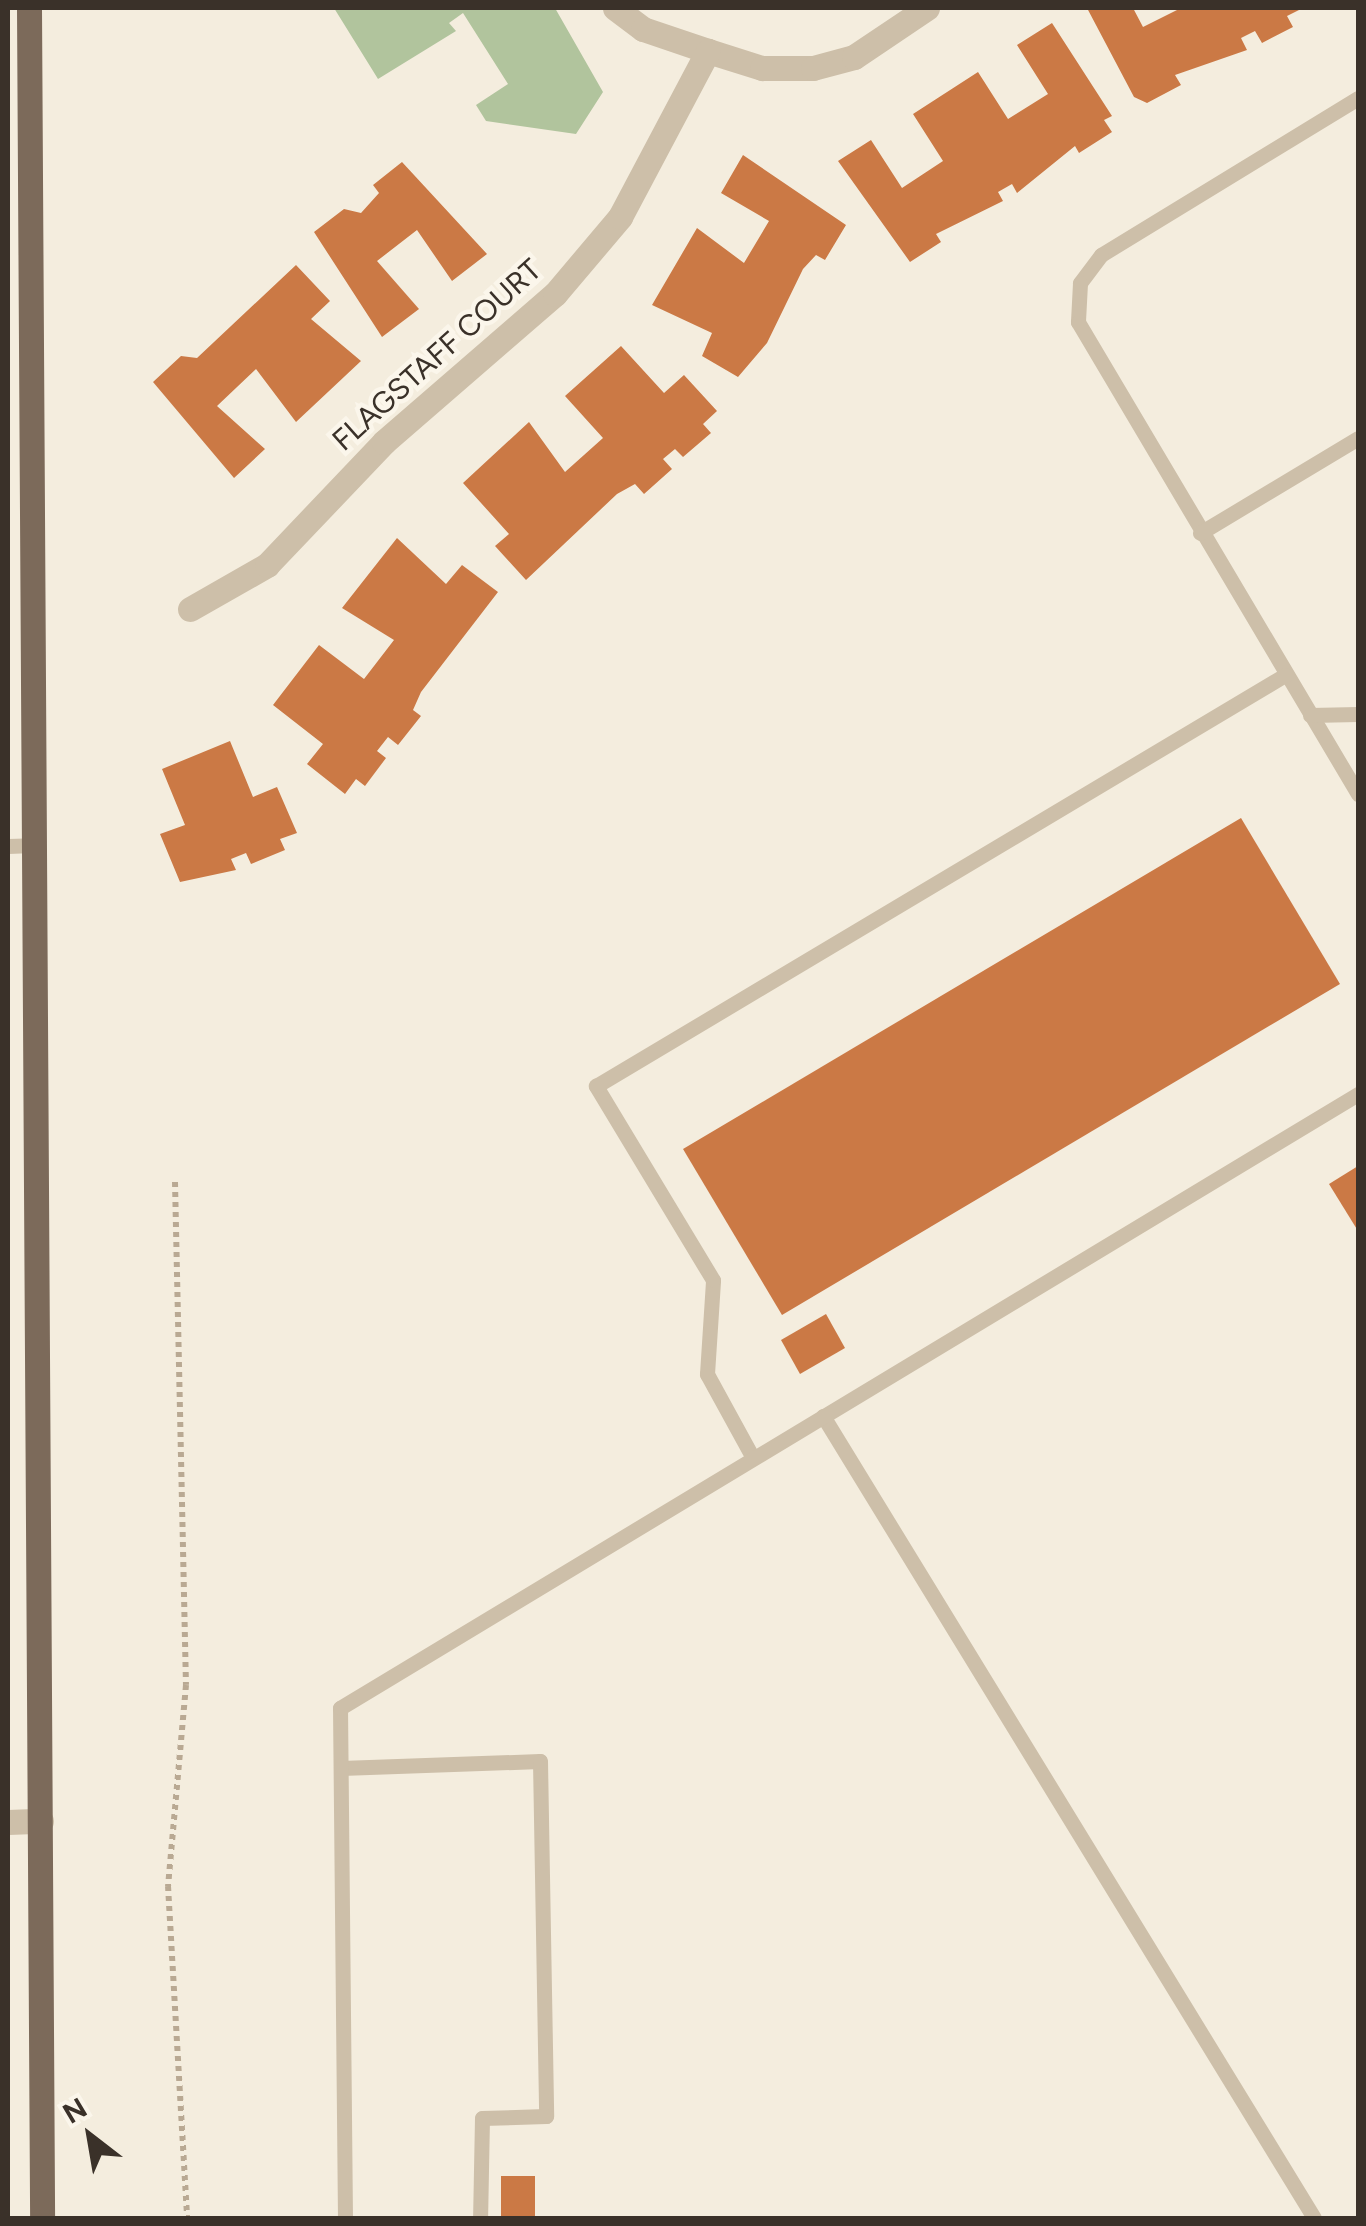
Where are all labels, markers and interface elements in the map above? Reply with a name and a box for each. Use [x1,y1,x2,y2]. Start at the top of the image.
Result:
street label: FLAGSTAFF COURT [325,252,549,458]
north arrow [40,2086,140,2186]
text: N [57,2090,93,2130]

